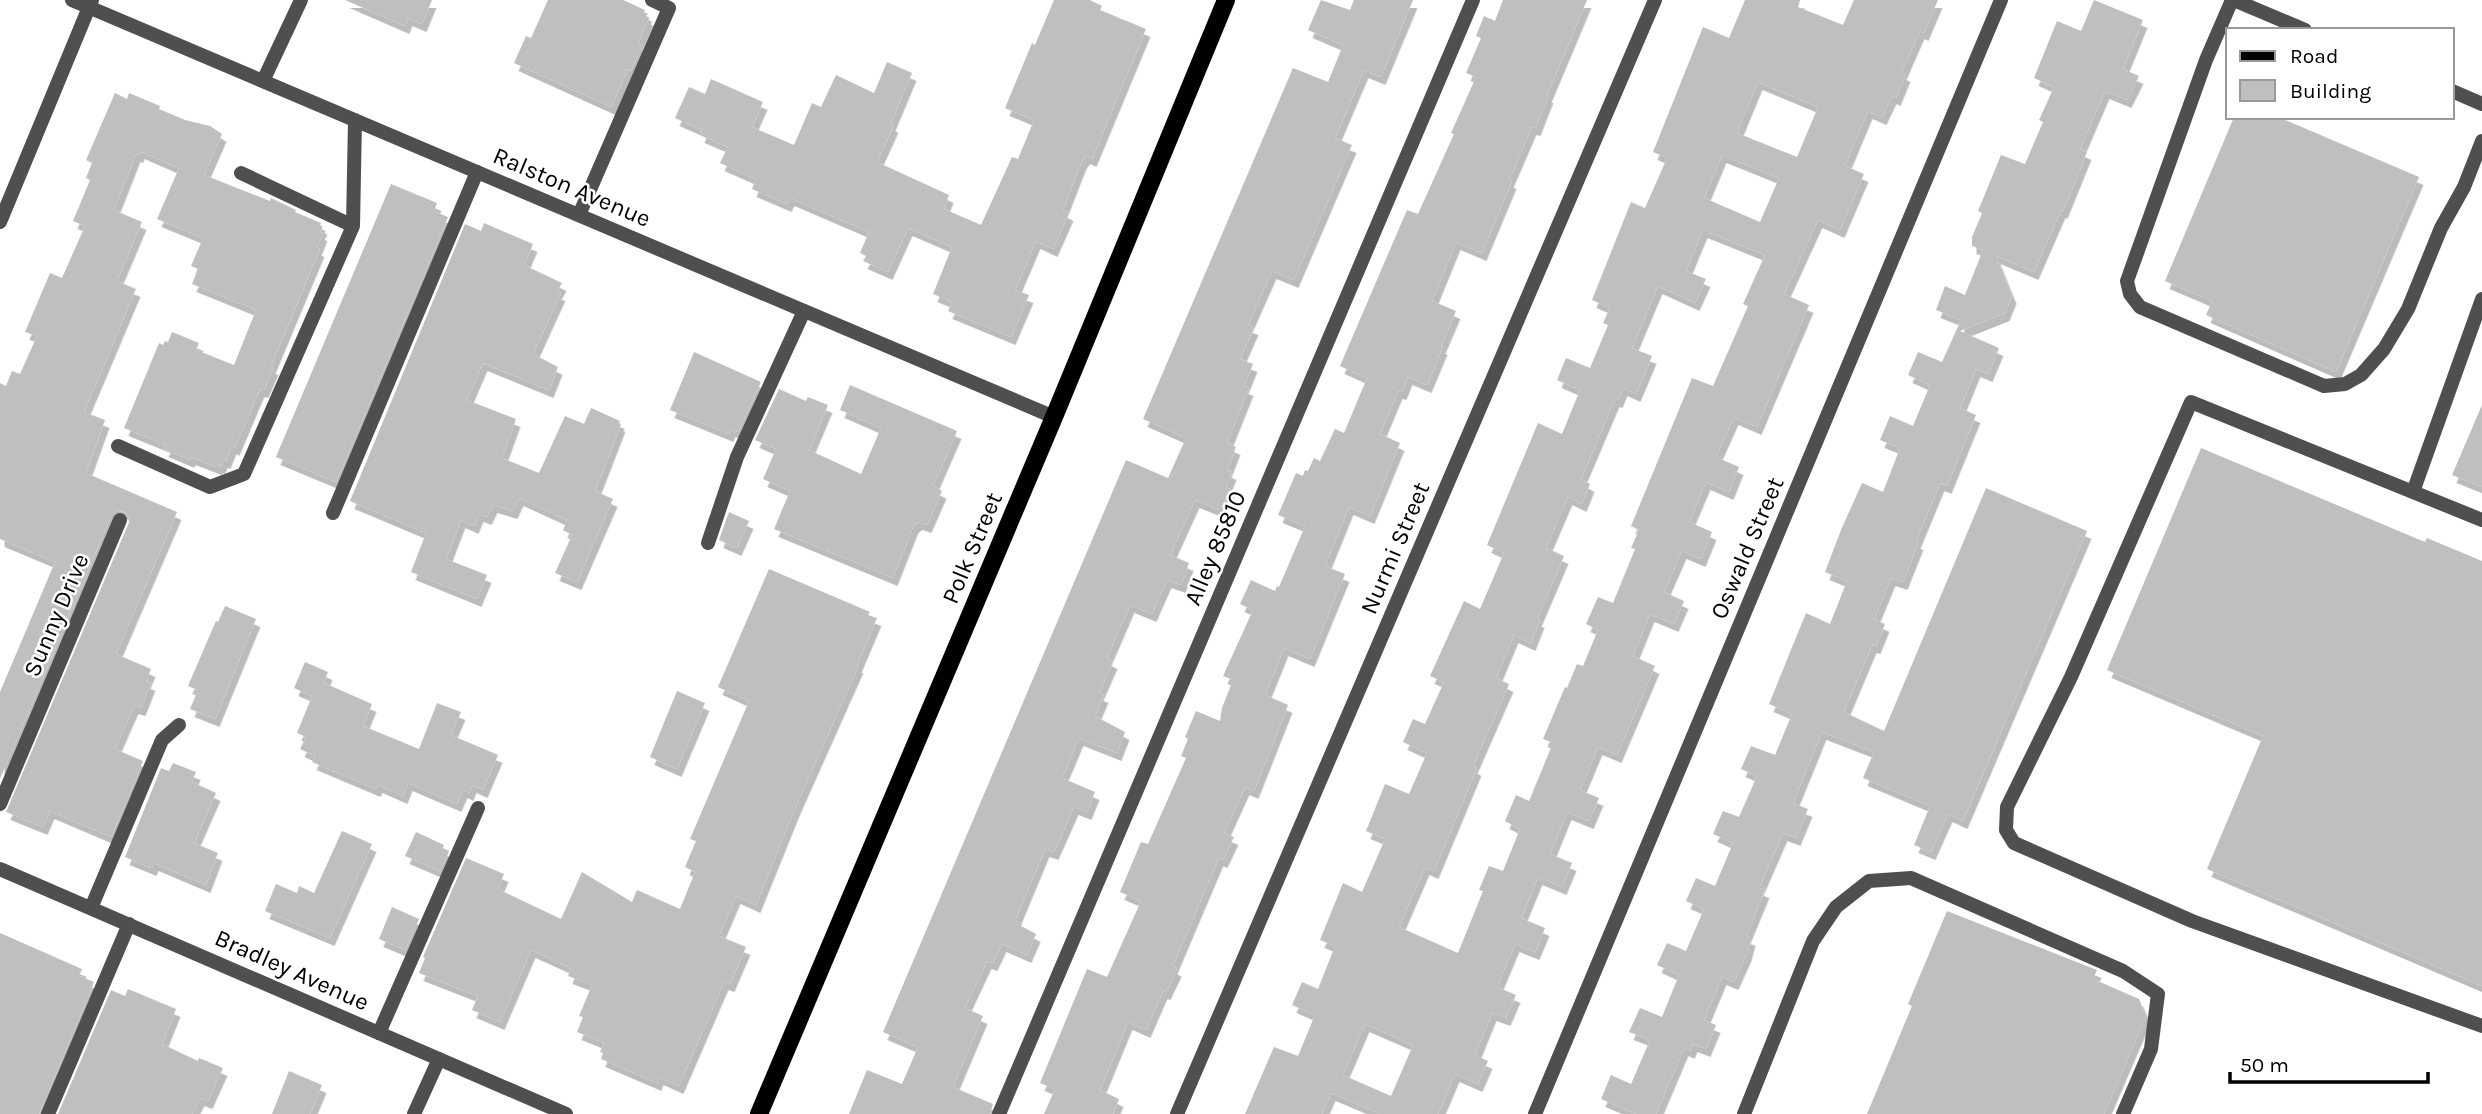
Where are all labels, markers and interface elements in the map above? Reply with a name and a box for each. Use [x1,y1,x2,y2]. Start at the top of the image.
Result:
legend [2226,28,2454,119]
text: Road [2290,44,2338,68]
text: Building [2290,79,2371,103]
street label: Ralston Avenue [489,141,655,233]
street label: Oswald Street [1705,473,1789,623]
street label: Nurmi Street [1355,478,1435,618]
street label: Alley 85810 [1178,487,1252,609]
street label: Polk Street [936,488,1008,608]
street label: Sunny Drive [18,549,94,681]
street label: Bradley Avenue [211,923,373,1017]
scale bar [2230,1040,2428,1084]
text: 50 m [2240,1053,2289,1077]

